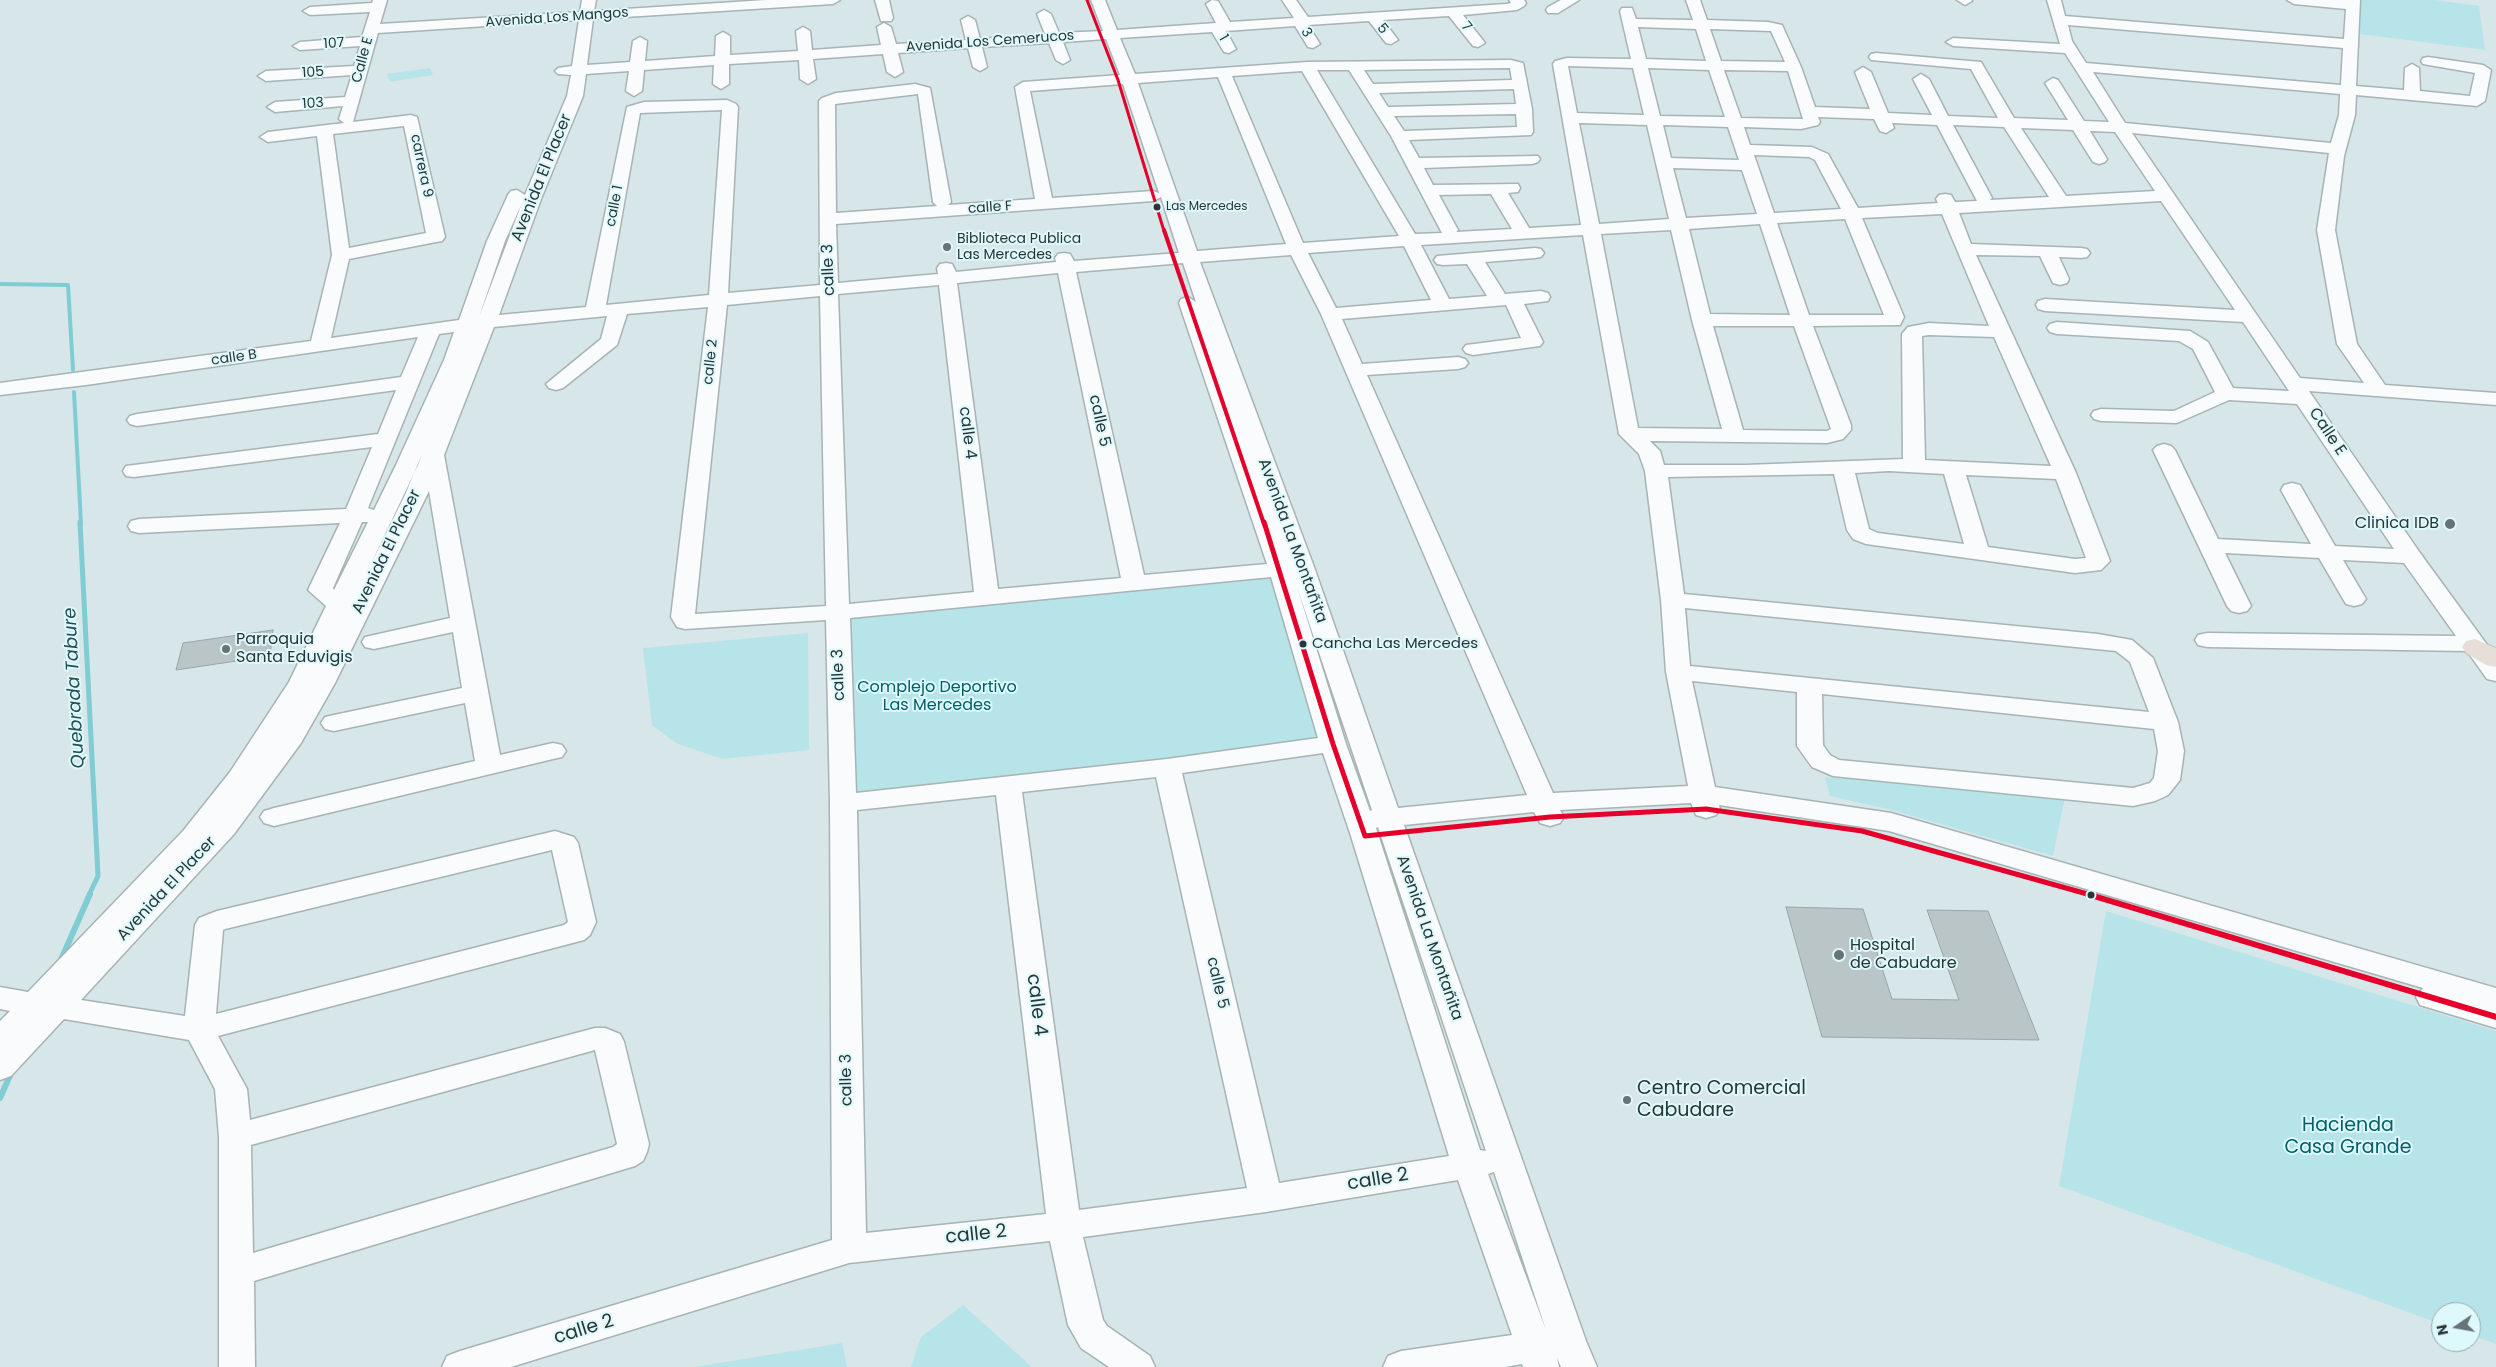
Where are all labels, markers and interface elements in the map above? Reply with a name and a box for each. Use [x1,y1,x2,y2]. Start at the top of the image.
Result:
street label: Avenida Los Mangos [485,5,629,31]
street label: 7 [1457,19,1475,35]
street label: 5 [1373,20,1391,38]
street label: 3 [1297,25,1315,41]
street label: Avenida Los Cemerucos [905,28,1075,56]
street label: 1 [1215,32,1231,44]
street label: 107 [323,35,345,53]
street label: Calle E [349,35,377,85]
street label: 105 [301,64,325,82]
street label: 103 [302,95,324,113]
street label: Avenida El Placer [508,111,576,245]
street label: carrera 9 [406,133,436,199]
street label: calle 1 [603,184,627,228]
street label: calle F [967,198,1013,218]
place label: Las Mercedes [1166,200,1248,214]
marker: Las Mercedes [1152,202,1162,212]
place label: Biblioteca Publica Las Mercedes [957,231,1081,264]
marker: Biblioteca Publica Las Mercedes [941,241,953,253]
street label: calle 3 [818,244,840,296]
street label: calle 2 [700,339,722,385]
street label: calle B [210,346,258,370]
street label: calle 5 [1084,393,1114,449]
street label: Calle E [2304,404,2350,460]
street label: calle 4 [954,406,980,460]
street label: Avenida La Montañita [1253,456,1331,626]
street label: Avenida El Placer [349,487,425,617]
place label: Clinica IDB [2355,514,2439,534]
marker: Clinica IDB [2443,517,2457,531]
water label: Quebrada Tabure [60,607,90,769]
place label: Parroquia Santa Eduvigis [236,630,353,668]
place label: Cancha Las Mercedes [1312,635,1478,653]
marker: Cancha Las Mercedes [1298,639,1308,649]
marker: Parroquia Santa Eduvigis [220,643,232,655]
street label: calle 3 [828,649,850,701]
park label: Complejo Deportivo Las Mercedes [857,678,1017,716]
street label: Avenida El Placer [114,833,220,945]
street label: Avenida La Montañita [1392,853,1466,1023]
unlabelled marker [2086,890,2096,900]
place label: Hospital de Cabudare [1850,936,1957,974]
marker: Hospital de Cabudare [1832,948,1846,962]
street label: calle 5 [1202,955,1232,1011]
street label: calle 4 [1021,973,1051,1037]
street label: calle 3 [837,1054,857,1106]
place label: Centro Comercial Cabudare [1637,1078,1806,1122]
marker: Centro Comercial Cabudare [1621,1094,1633,1106]
park label: Hacienda Casa Grande [2285,1115,2411,1159]
street label: calle 2 [1346,1164,1410,1196]
street label: calle 2 [944,1220,1008,1250]
north arrow [2431,1302,2481,1352]
street label: calle 2 [551,1310,617,1350]
text: N [2431,1323,2453,1337]

